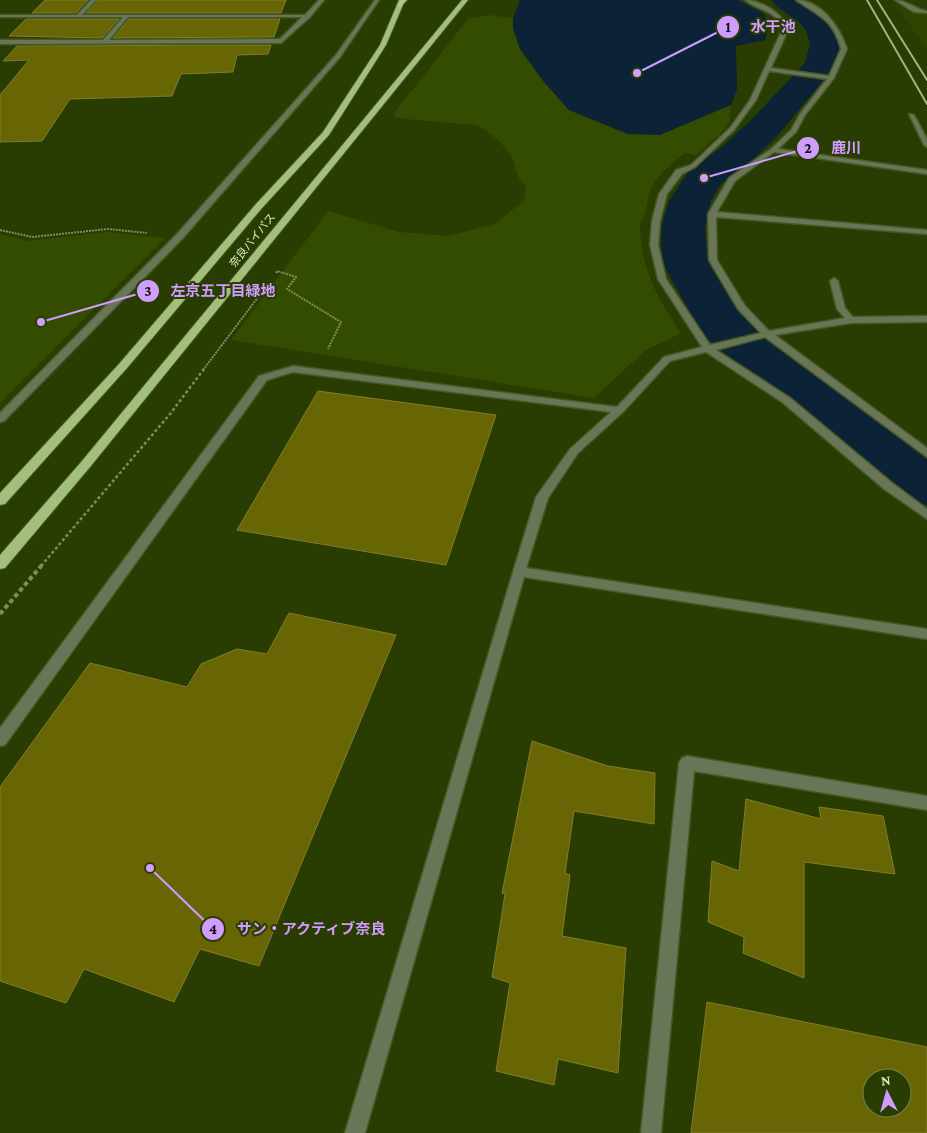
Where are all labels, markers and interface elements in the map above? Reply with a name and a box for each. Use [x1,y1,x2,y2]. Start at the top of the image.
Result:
callout: 水干池 [716,12,806,42]
text: 1 [725,19,731,35]
text: 水干池 [750,19,796,35]
callout: 鹿川 [796,133,871,163]
text: 2 [804,140,812,156]
text: 鹿川 [831,140,861,156]
street label: 奈良バイパス [227,211,277,269]
callout: 左京五丁目緑地 [136,276,286,306]
text: 3 [144,283,152,299]
text: 左京五丁目緑地 [170,283,276,299]
callout: サン・アクティブ奈良 [201,914,396,944]
text: サン・アクティブ奈良 [237,920,385,937]
text: 4 [209,921,217,937]
north arrow [862,1068,912,1118]
text: N [880,1072,892,1089]

